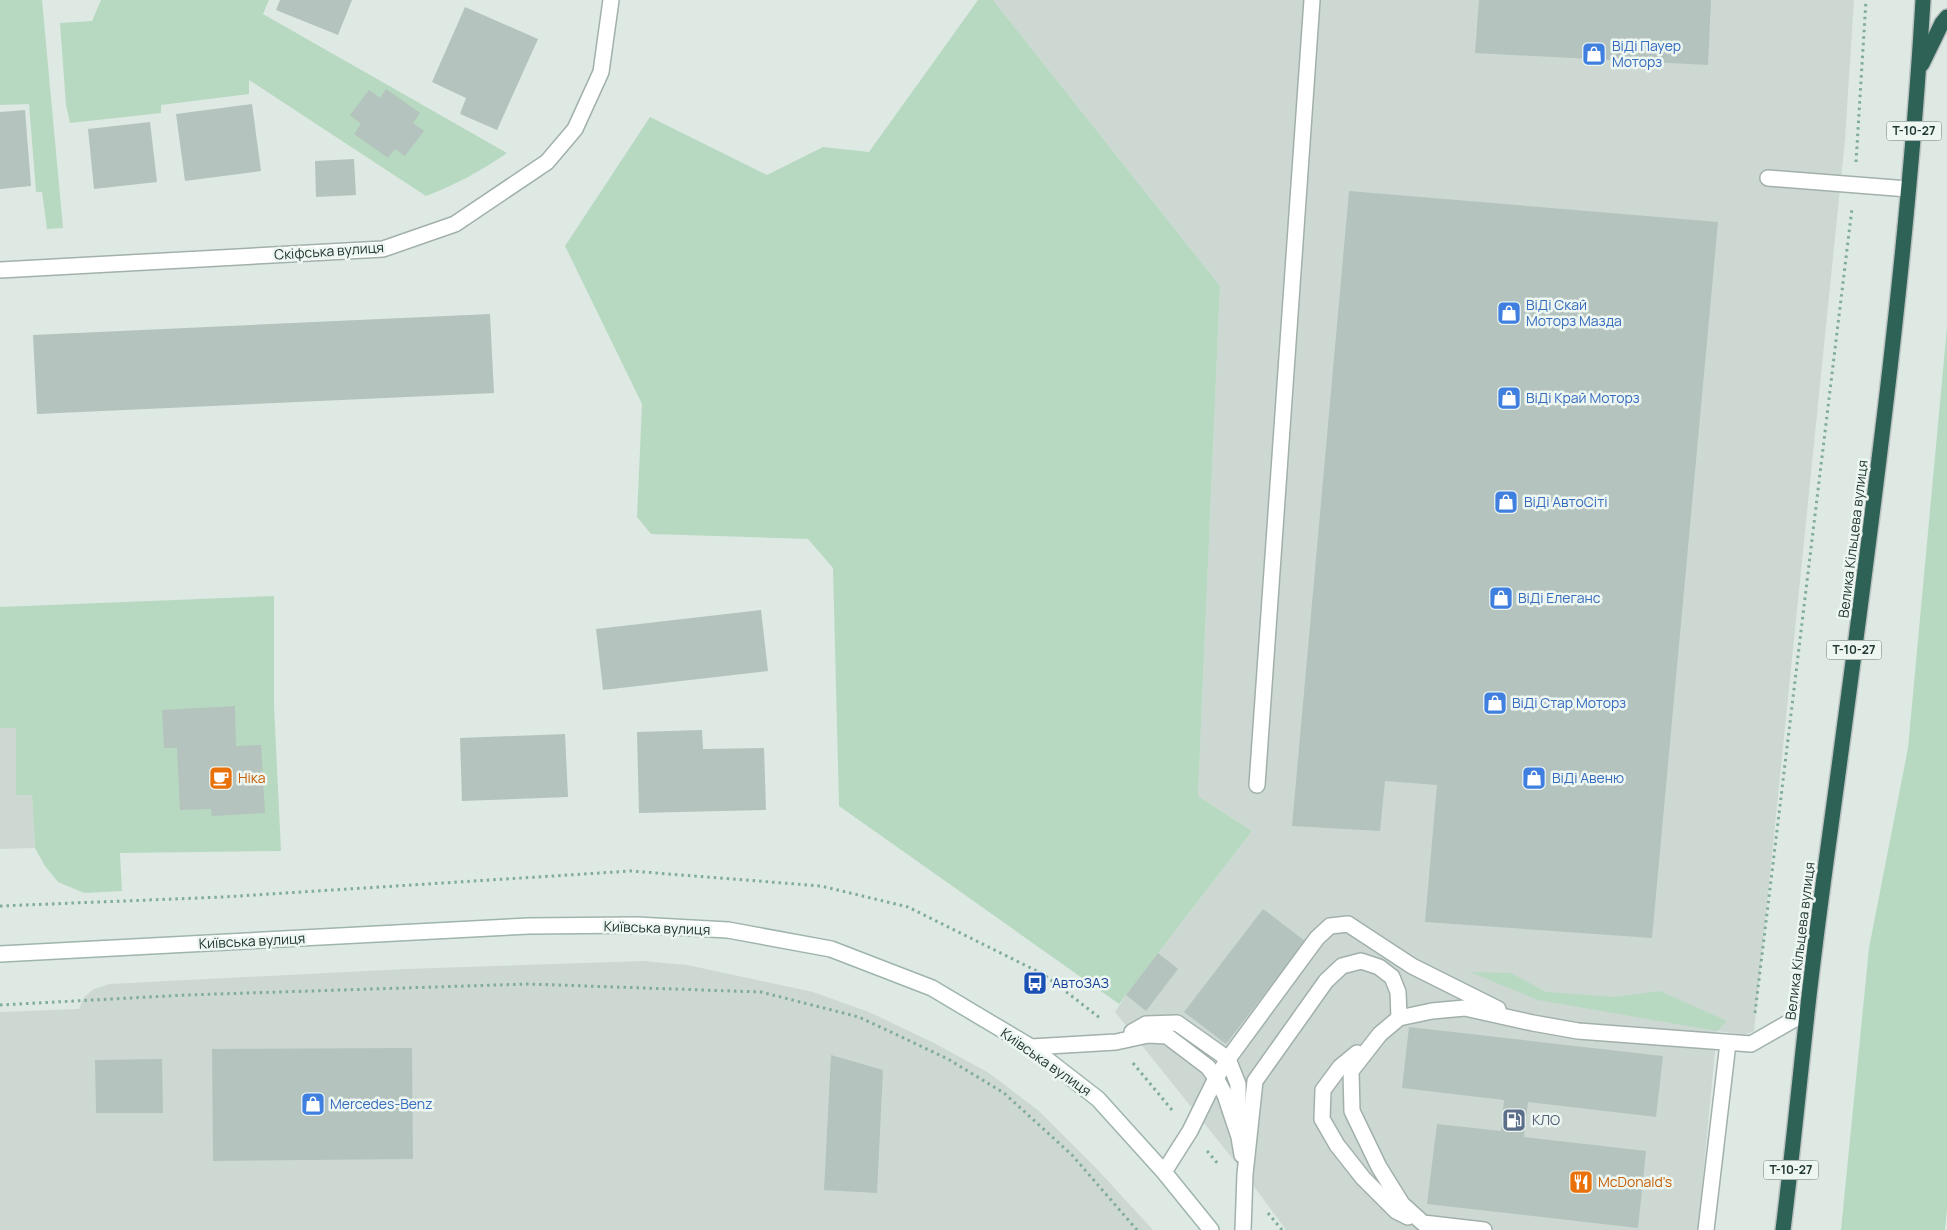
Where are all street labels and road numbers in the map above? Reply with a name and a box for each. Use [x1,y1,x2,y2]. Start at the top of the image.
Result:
road number: Т-10-27 [1886,122,1942,140]
street label: Скіфська вулиця [273,237,385,264]
street label: Велика Кільцева вулиця [1833,459,1872,619]
road number: Т-10-27 [1826,640,1882,660]
street label: Велика Кільцева вулиця [1780,861,1819,1021]
street label: Київська вулиця [603,916,711,939]
street label: Київська вулиця [198,928,306,953]
street label: Київська вулиця [997,1023,1095,1100]
road number: Т-10-27 [1764,1160,1818,1180]

